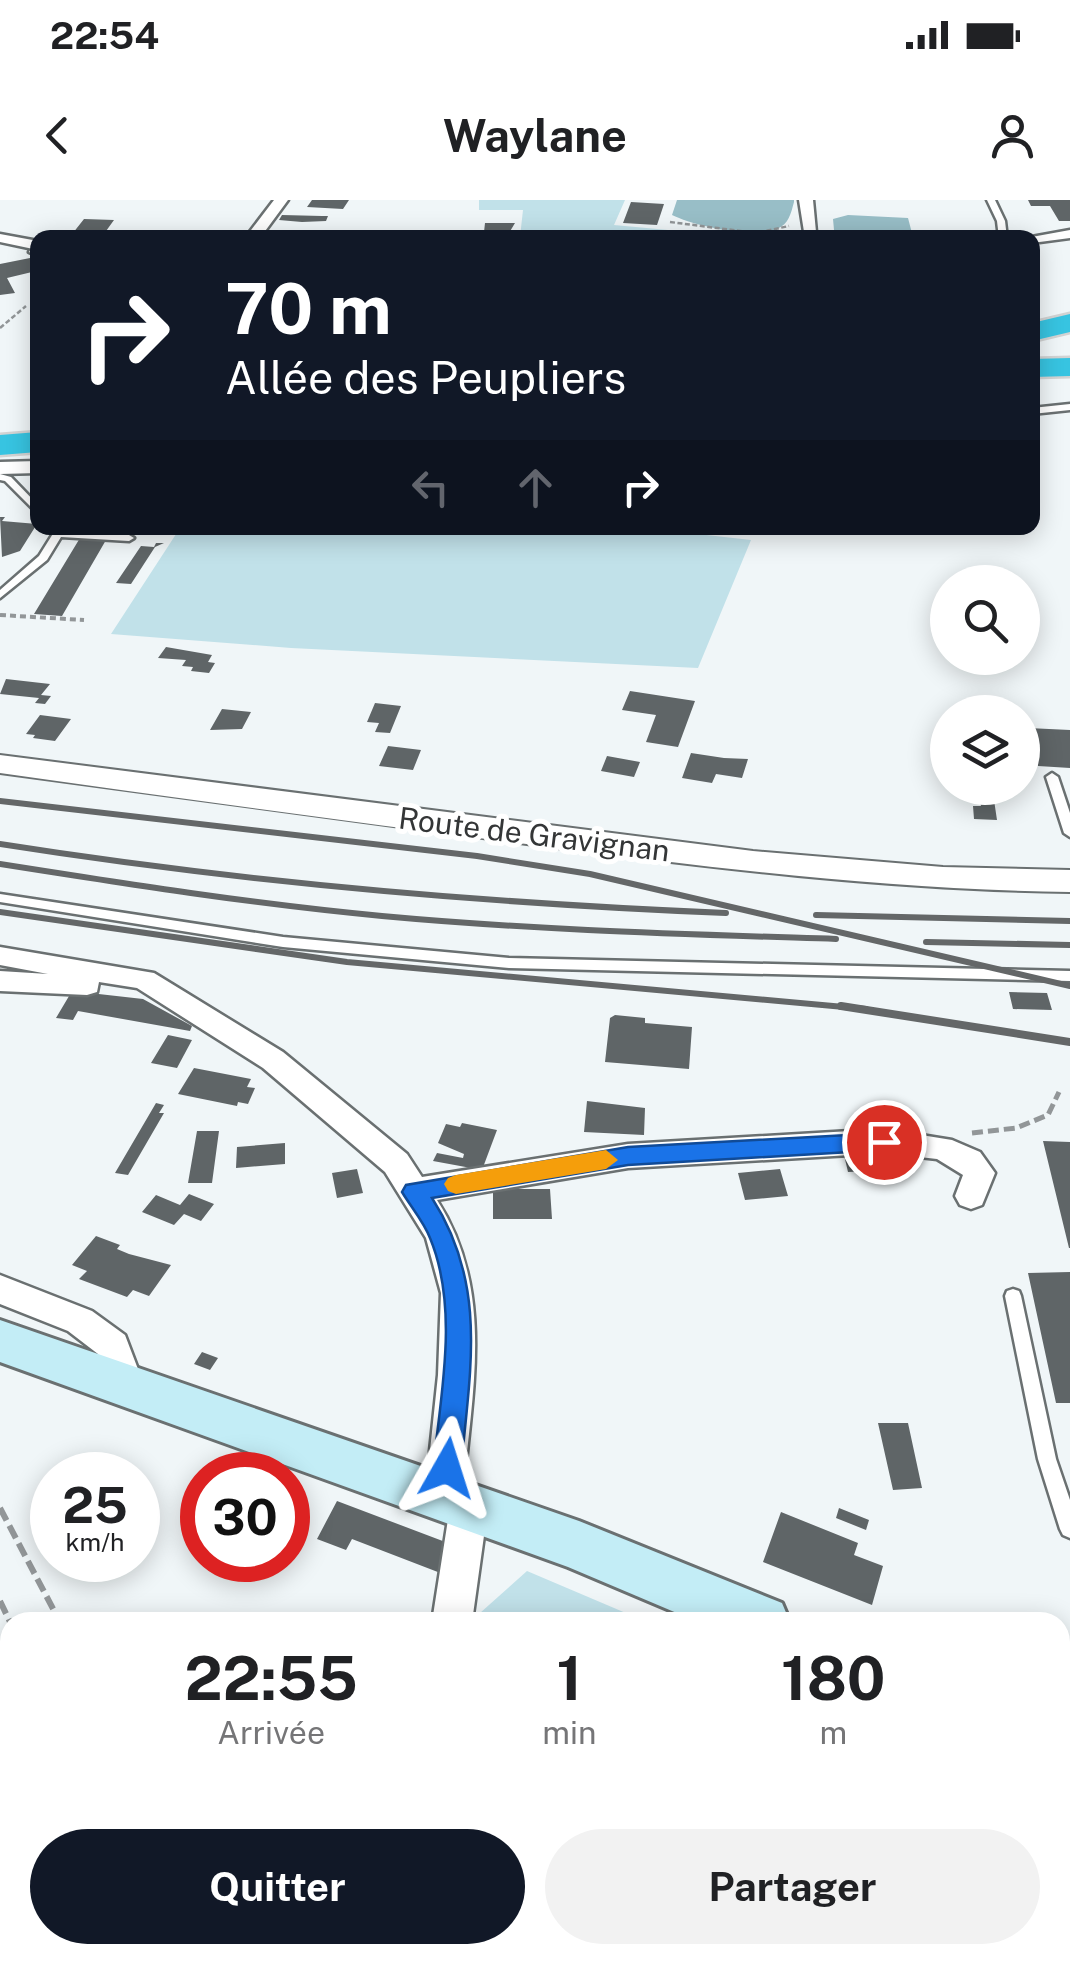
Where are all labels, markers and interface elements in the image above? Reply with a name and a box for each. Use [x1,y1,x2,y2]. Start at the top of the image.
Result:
text: 22:54 [50,13,159,58]
icon: back [30,108,85,163]
icon: person [985,108,1040,163]
text: Waylane [443,109,627,162]
text: 70 m [225,267,392,350]
icon: right [60,270,190,400]
text: Allée des Peupliers [225,351,626,404]
icon: left [403,460,458,515]
icon: ahead [508,460,563,515]
icon: right [613,460,668,515]
map controls [930,565,1040,805]
button: search [930,565,1040,675]
button: layers [930,695,1040,805]
street label: Route de Gravignan [397,800,672,868]
pin [842,1100,927,1185]
icon: arrive [857,1115,912,1170]
position arrow [395,1416,499,1520]
speed limit sign: 30 [180,1452,310,1582]
text: 25 [62,1475,128,1534]
text: km/h [66,1527,124,1557]
text: 22:55 [184,1643,358,1714]
text: 1 [557,1643,582,1714]
text: 180 [781,1643,886,1714]
text: Arrivée [217,1714,325,1751]
text: min [542,1714,597,1751]
text: m [819,1714,847,1751]
button: Quitter [30,1829,525,1944]
button: Partager [545,1829,1040,1944]

